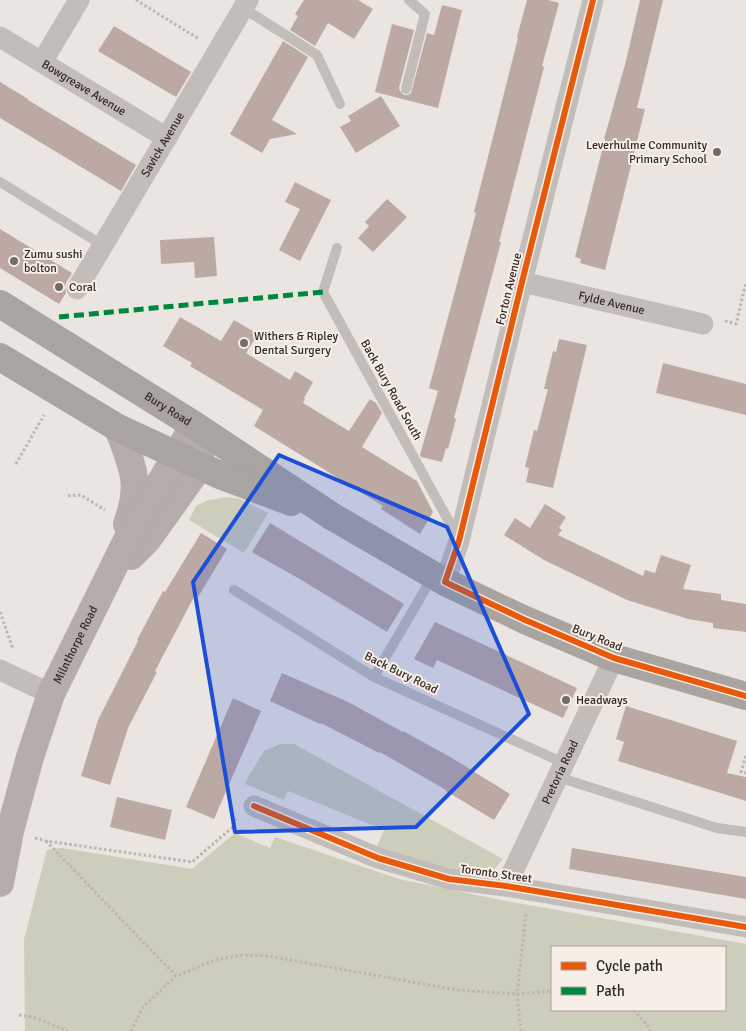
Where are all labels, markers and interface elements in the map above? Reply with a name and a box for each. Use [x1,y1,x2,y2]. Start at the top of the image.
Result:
street label: Bowgreave Avenue [39,56,129,119]
street label: Savick Avenue [137,109,188,180]
place label: Leverhulme Community Primary School [586,138,707,167]
marker: Leverhulme Community Primary School [711,146,723,158]
place label: Zumu sushi bolton [24,247,83,276]
street label: Forton Avenue [493,251,525,327]
marker: Zumu sushi bolton [8,255,20,267]
place label: Coral [69,280,97,295]
marker: Coral [53,281,65,293]
street label: Fylde Avenue [577,288,646,318]
place label: Withers & Ripley Dental Surgery [254,329,339,358]
marker: Withers & Ripley Dental Surgery [238,337,250,349]
street label: Back Bury Road South [357,337,425,443]
street label: Bury Road [142,389,194,429]
street label: Milnthorpe Road [50,603,101,686]
street label: Bury Road [570,621,624,655]
street label: Back Bury Road [362,649,440,697]
place label: Headways [576,693,628,708]
marker: Headways [560,694,572,706]
street label: Pretoria Road [538,737,582,807]
street label: Toronto Street [459,862,533,886]
legend [551,946,726,1011]
text: Cycle path [596,957,663,975]
text: Path [596,982,625,1000]

